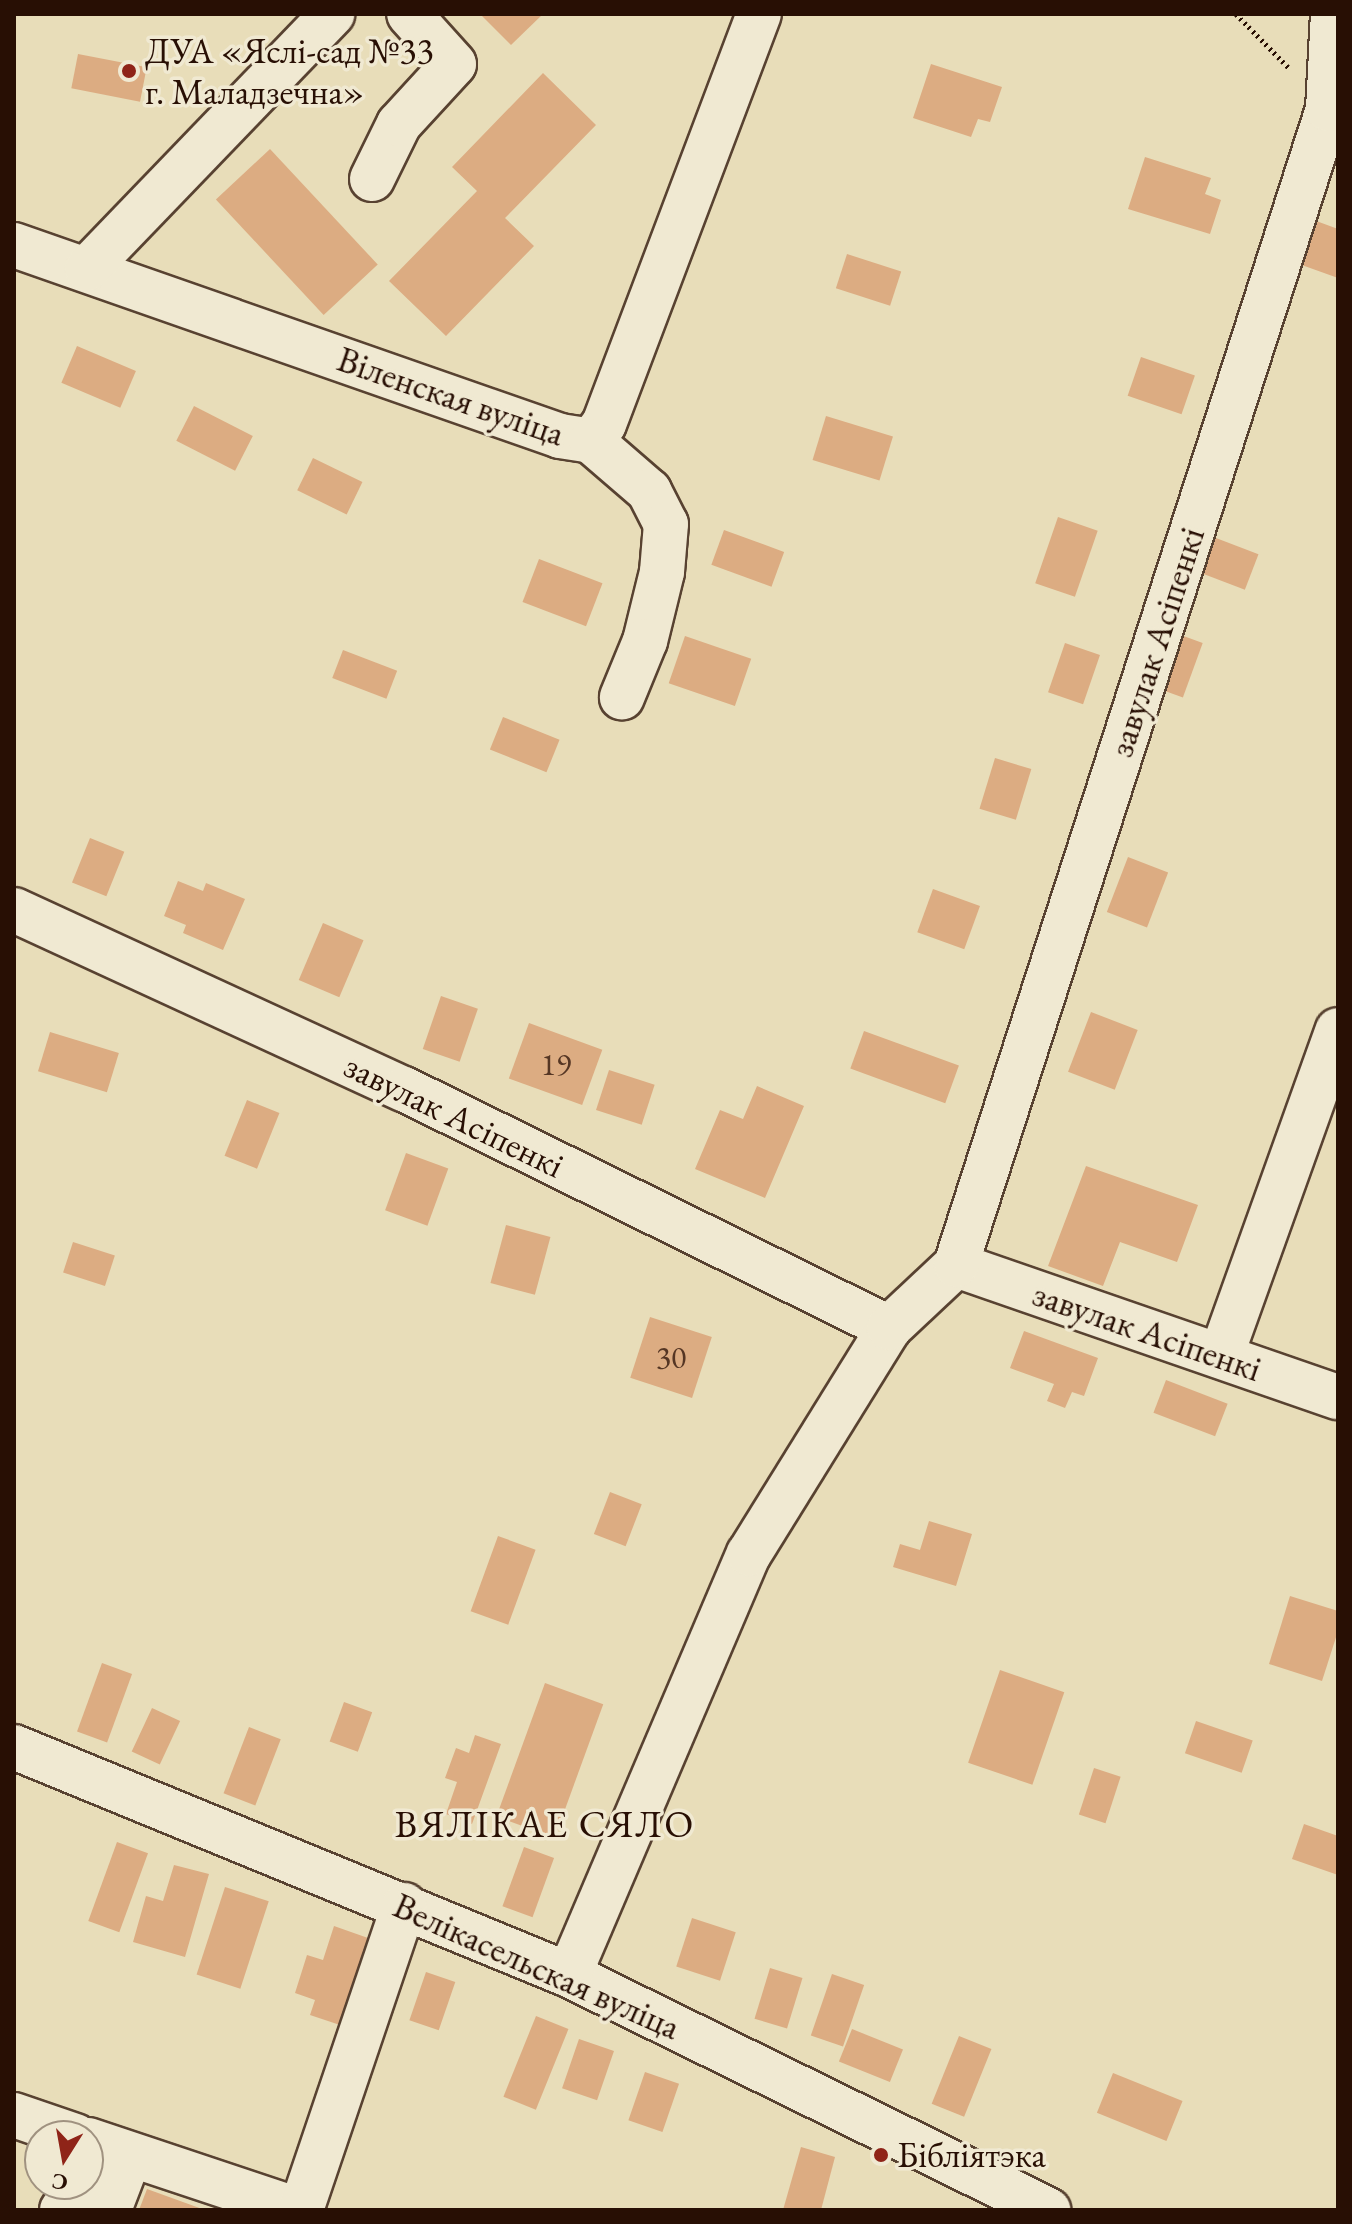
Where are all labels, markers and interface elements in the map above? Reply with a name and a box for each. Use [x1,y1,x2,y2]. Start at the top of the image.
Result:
place label: ДУА «Яслі-сад №33 г. Маладзечна» [145,28,434,113]
marker: ДУА «Яслі-сад №33 г. Маладзечна» [120,62,138,80]
street label: Віленская вуліца [332,337,570,455]
street label: завулак Асіпенкі [1099,522,1213,762]
street label: завулак Асіпенкі [337,1043,571,1187]
house number: 19 [541,1045,571,1083]
street label: завулак Асіпенкі [1027,1272,1267,1390]
house number: 30 [656,1338,686,1376]
district label: ВЯЛІКАЕ СЯЛО [395,1801,695,1847]
street label: Велікасельская вуліца [387,1883,687,2049]
north arrow [24,2120,104,2200]
place label: Бібліятэка [897,2133,1046,2177]
marker: Бібліятэка [872,2146,890,2164]
text: С [49,2166,70,2198]

